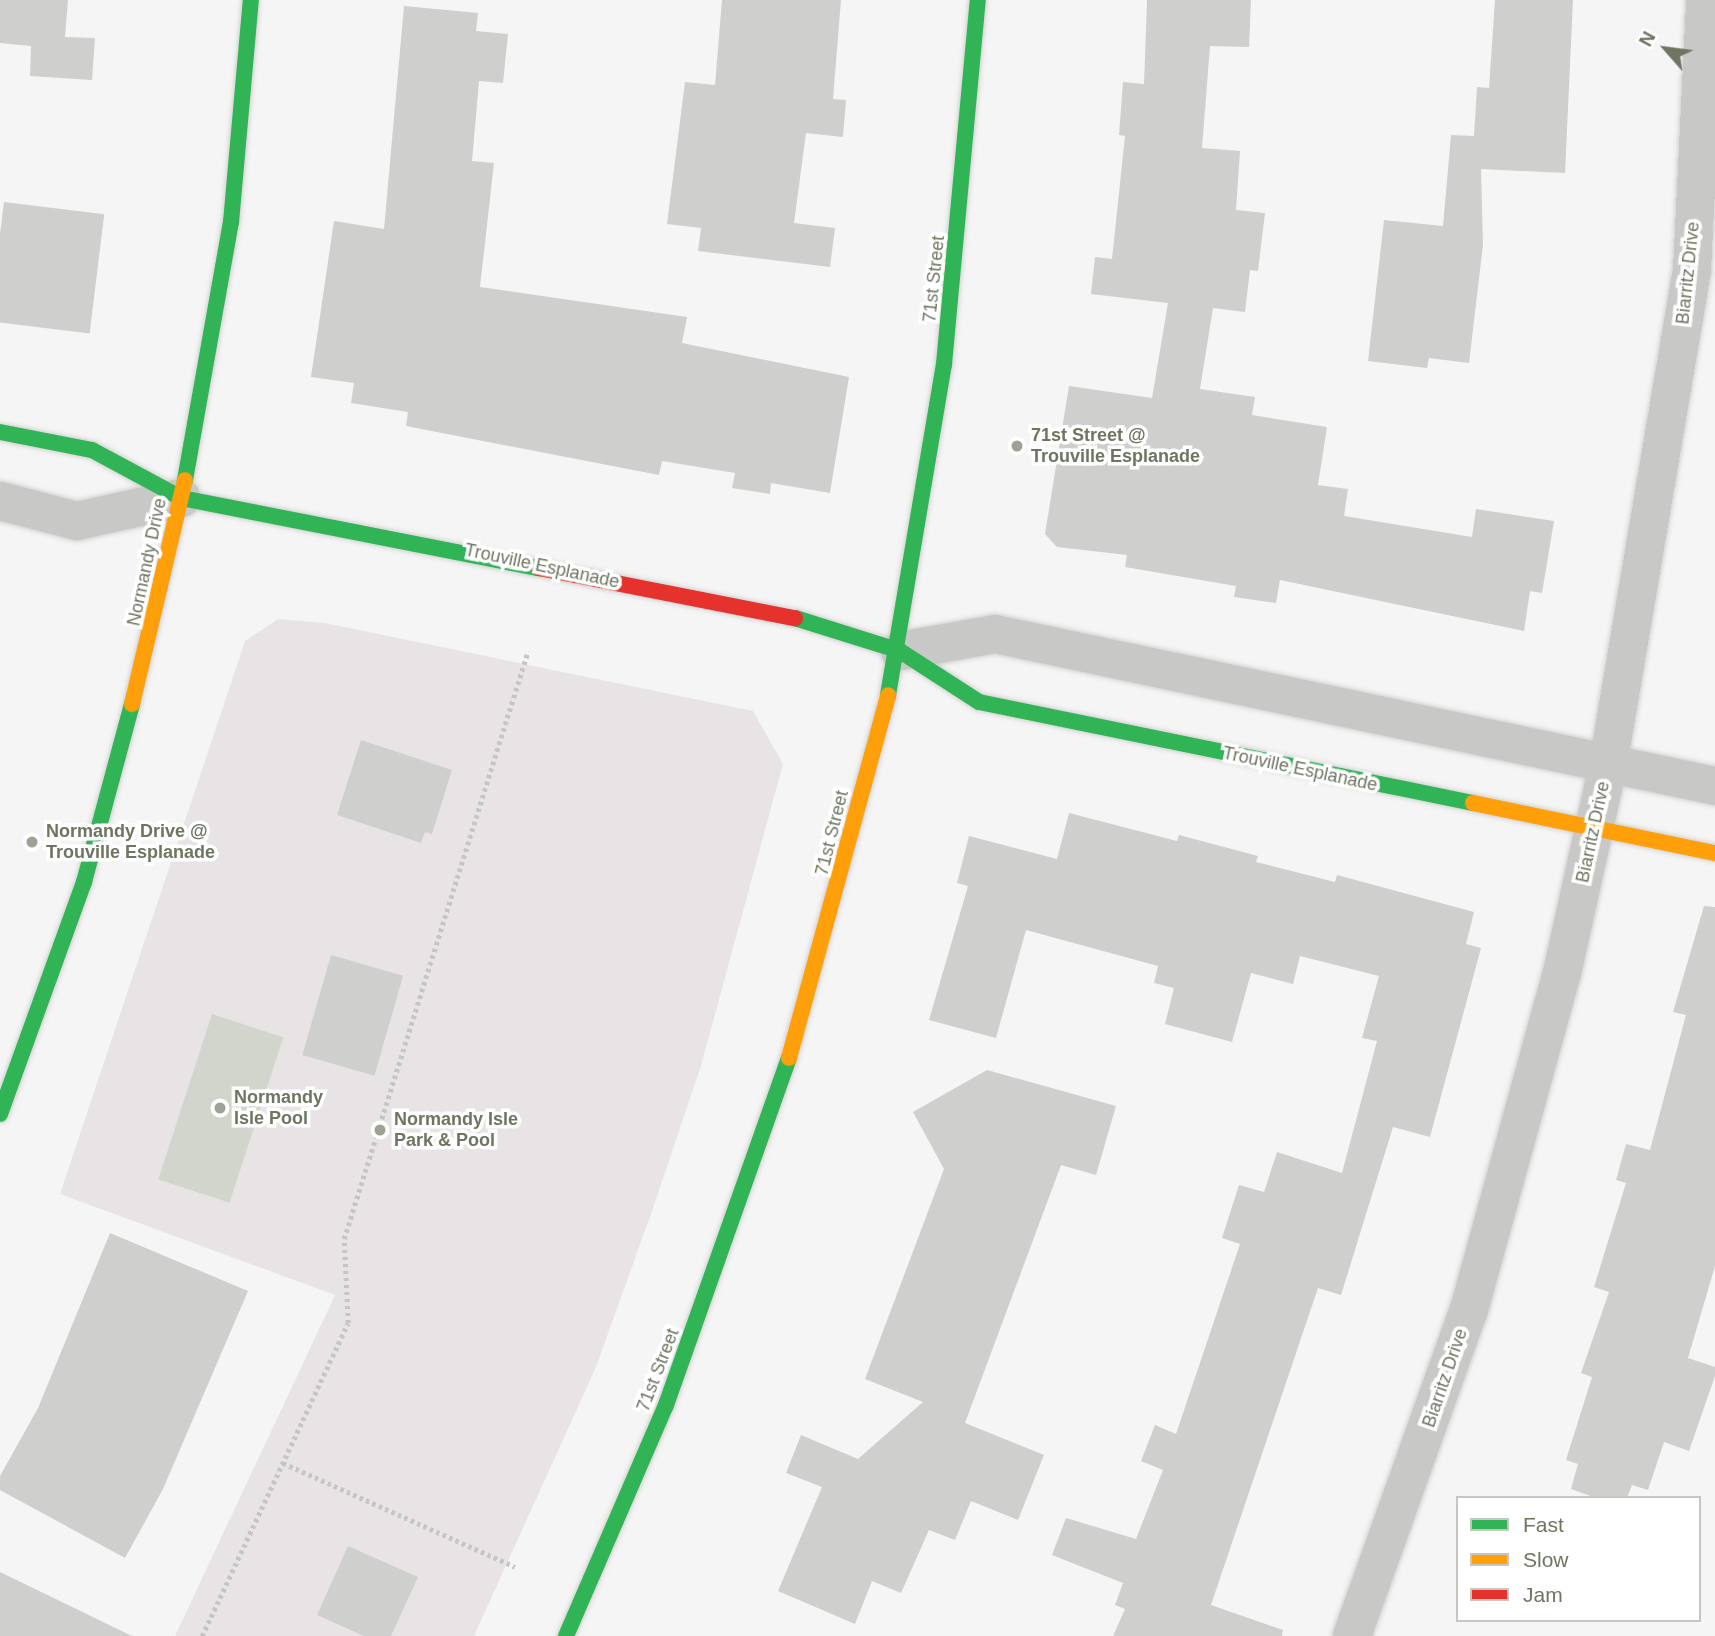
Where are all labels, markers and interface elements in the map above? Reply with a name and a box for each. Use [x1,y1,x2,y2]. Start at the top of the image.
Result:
north arrow [1631,14,1701,84]
text: N [1635,28,1660,50]
street label: Biarritz Drive [1672,221,1704,325]
street label: 71st Street [919,235,949,323]
place label: 71st Street @ Trouville Esplanade [1031,425,1200,467]
marker: 71st Street @ Trouville Esplanade [1009,438,1025,454]
street label: Normandy Drive [123,496,171,628]
street label: Trouville Esplanade [463,539,621,593]
street label: Trouville Esplanade [1221,742,1379,796]
street label: Biarritz Drive [1572,779,1614,885]
street label: 71st Street [811,788,853,878]
place label: Normandy Drive @ Trouville Esplanade [46,821,215,864]
marker: Normandy Drive @ Trouville Esplanade [24,834,40,850]
place label: Normandy Isle Pool [234,1087,323,1130]
marker: Normandy Isle Pool [212,1100,228,1116]
place label: Normandy Isle Park & Pool [394,1109,518,1152]
marker: Normandy Isle Park & Pool [372,1122,388,1138]
street label: 71st Street [632,1325,684,1415]
street label: Biarritz Drive [1418,1326,1472,1430]
legend [1456,1496,1701,1622]
text: Fast [1523,1513,1564,1536]
text: Slow [1523,1548,1569,1571]
text: Jam [1523,1583,1563,1606]

